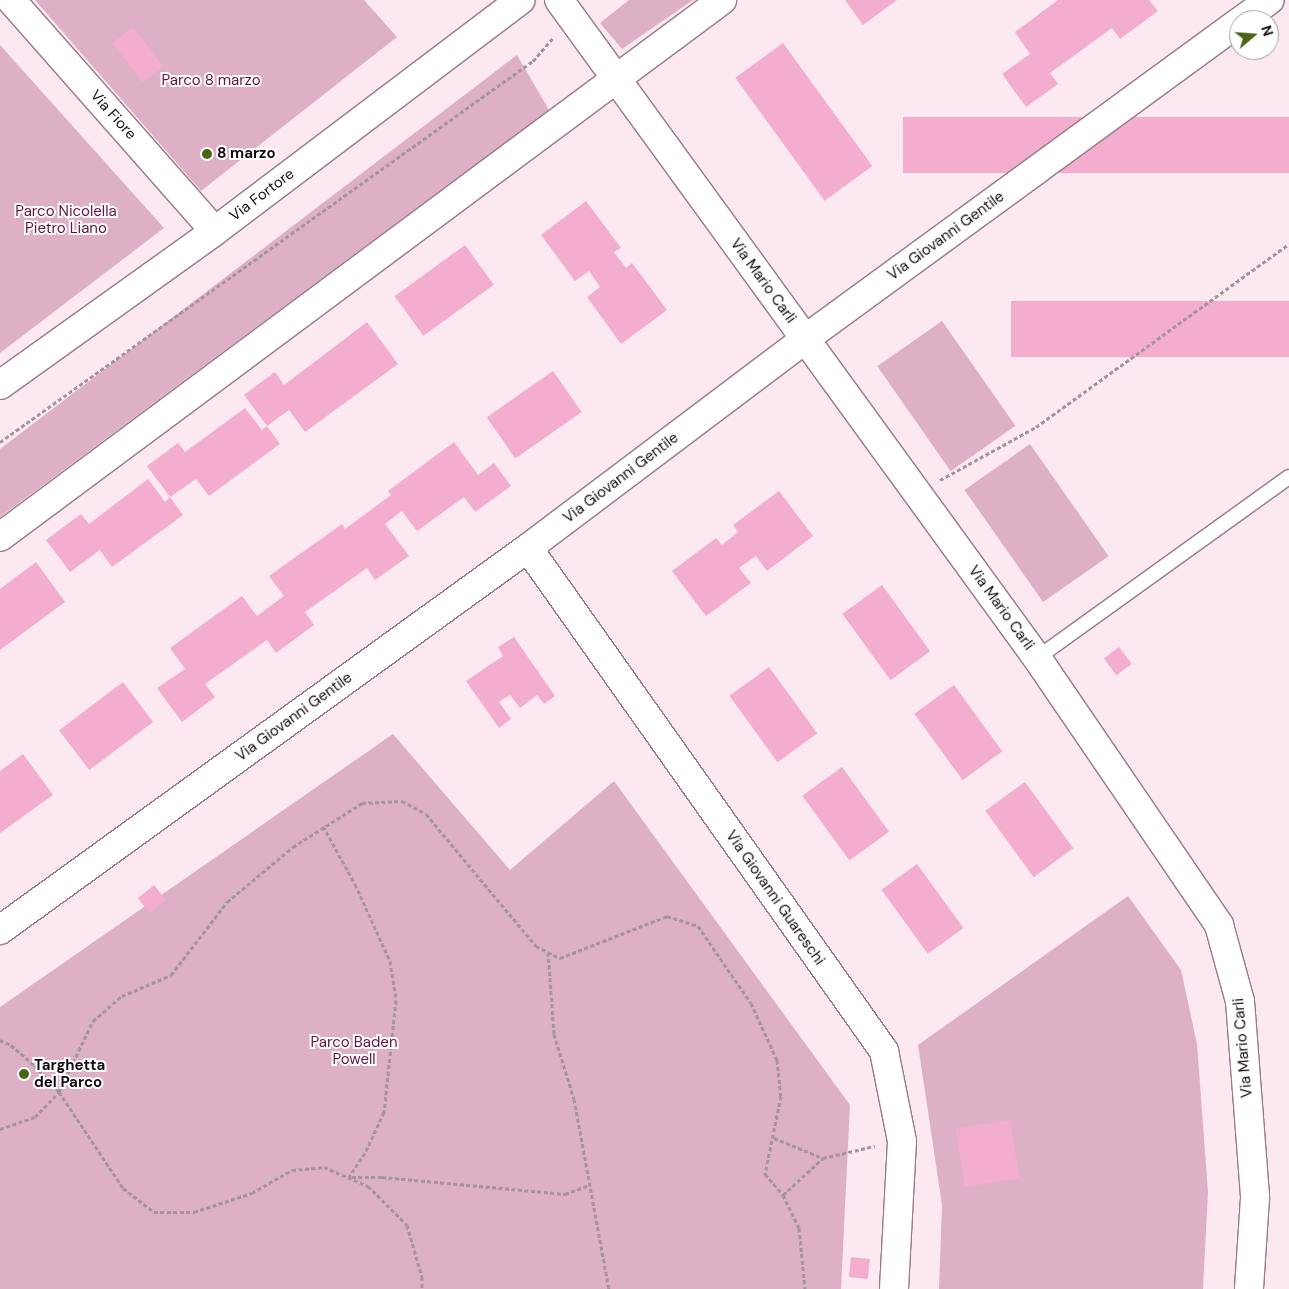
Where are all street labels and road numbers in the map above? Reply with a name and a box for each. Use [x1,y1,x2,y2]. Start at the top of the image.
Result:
street label: Via Fiore [86,87,140,143]
street label: Via Fortore [226,165,298,225]
street label: Via Giovanni Gentile [884,188,1008,284]
street label: Via Mario Carli [726,235,800,327]
street label: Via Giovanni Gentile [560,429,682,527]
street label: Via Mario Carli [964,562,1038,654]
street label: Via Giovanni Gentile [232,669,356,765]
street label: Via Giovanni Guareschi [722,827,828,969]
street label: Via Mario Carli [1230,997,1256,1099]

